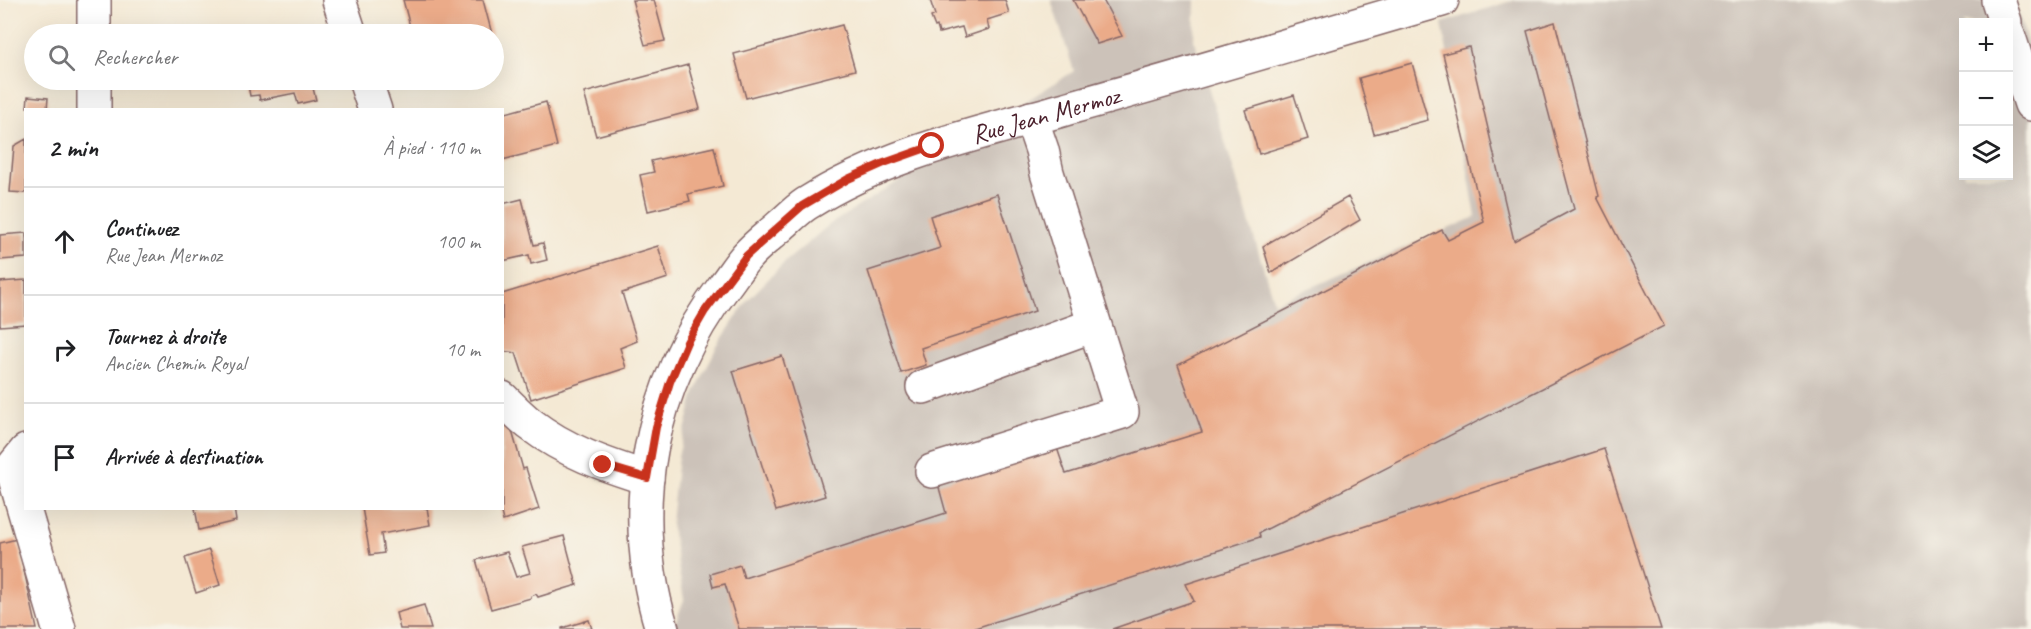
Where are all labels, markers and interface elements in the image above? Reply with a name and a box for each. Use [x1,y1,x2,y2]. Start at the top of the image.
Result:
map controls [1959,18,2013,180]
button: + [1959,18,2013,72]
search box [24,24,504,90]
icon: search [45,41,78,74]
text: Rechercher [93,43,177,71]
button: − [1959,72,2013,126]
street label: Rue Jean Mermoz [968,78,1126,151]
button: layers [1959,126,2013,180]
text: 2 min [48,131,98,164]
route start [918,132,944,158]
text: À pied · 110 m [383,135,480,160]
text: Continuez [105,215,178,243]
icon: ahead [48,225,81,258]
text: 100 m [437,229,480,254]
text: Rue Jean Mermoz [105,243,222,268]
text: Tournez à droite [105,323,225,351]
icon: right [48,333,81,366]
text: 10 m [446,337,480,362]
text: Ancien Chemin Royal [105,351,246,376]
icon: arrive [48,441,81,474]
text: Arrivée à destination [105,443,263,471]
route end [589,451,615,477]

